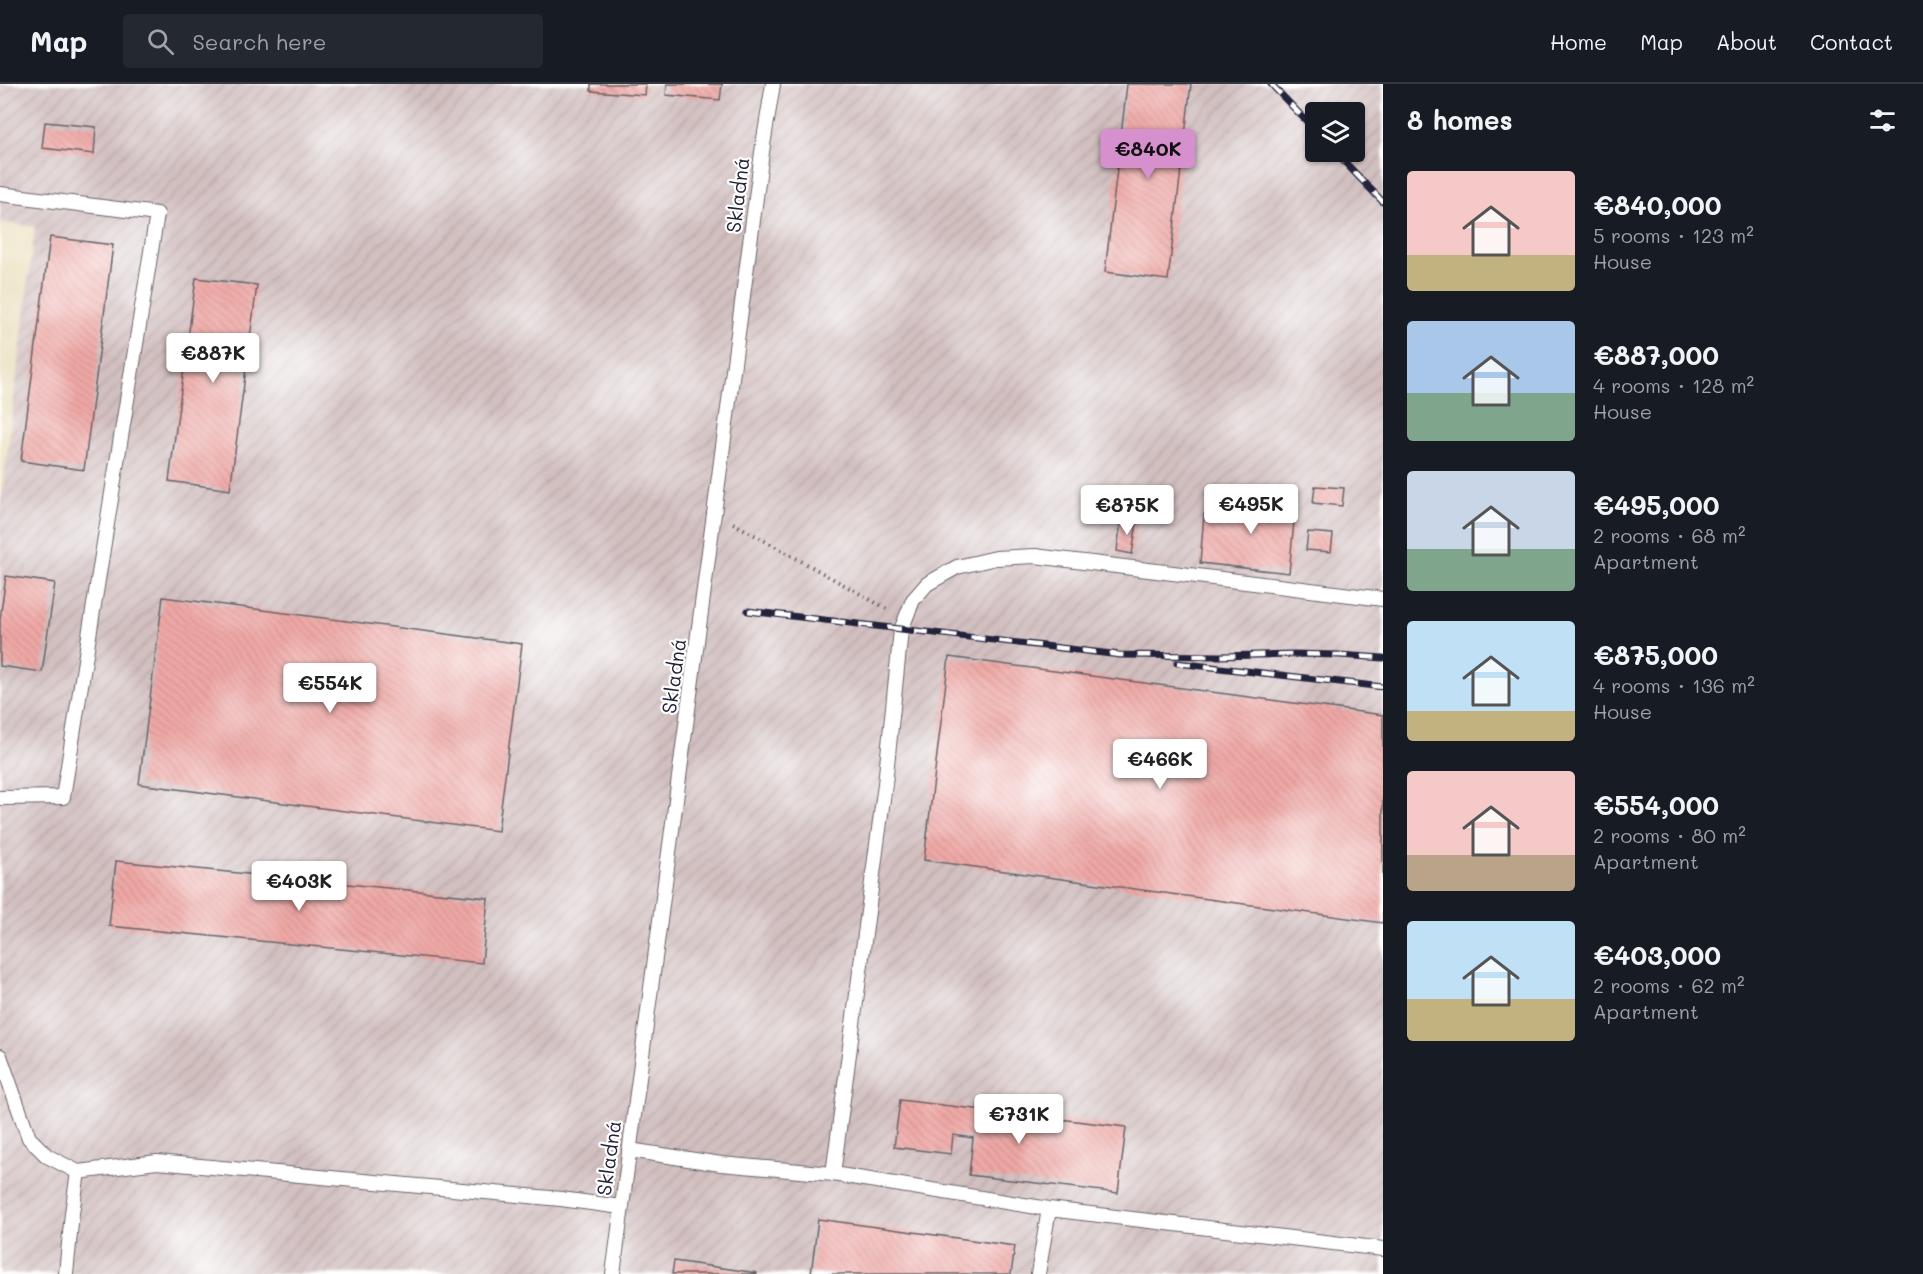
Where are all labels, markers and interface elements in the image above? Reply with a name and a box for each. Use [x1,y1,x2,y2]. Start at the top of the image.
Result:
search box [123,14,543,68]
text: Map [30,23,87,59]
icon: search [144,25,177,58]
text: Search here [192,27,326,56]
text: Home [1550,28,1607,55]
text: Map [1640,28,1683,55]
text: About [1716,28,1777,55]
text: Contact [1810,28,1893,55]
map controls [1305,102,1365,162]
button: layers [1305,102,1365,162]
text: 8 homes [1407,103,1513,137]
icon: filters [1866,104,1899,137]
pin: €840K [1106,129,1190,180]
text: €840K [1114,135,1182,161]
street label: Skladná [719,156,755,234]
text: €840,000 [1593,188,1722,222]
icon: home [1455,195,1527,267]
text: 5 rooms · 123 m² [1593,222,1754,248]
text: House [1593,248,1652,274]
pin: €887K [171,333,255,384]
text: €887,000 [1593,338,1719,372]
text: €887K [180,339,246,365]
icon: home [1455,345,1527,417]
text: 4 rooms · 128 m² [1593,372,1754,398]
text: House [1593,398,1652,424]
pin: €495K [1209,484,1293,535]
pin: €875K [1085,485,1169,536]
text: €495,000 [1593,488,1720,522]
text: €495K [1218,490,1284,516]
text: €875K [1095,491,1159,517]
icon: home [1455,495,1527,567]
text: 2 rooms · 68 m² [1593,522,1746,548]
text: Apartment [1593,548,1699,574]
street label: Skladná [655,637,691,715]
text: €875,000 [1593,638,1718,672]
icon: home [1455,645,1527,717]
pin: €554K [288,663,372,714]
text: €554K [297,669,363,695]
text: 4 rooms · 136 m² [1593,672,1755,698]
text: House [1593,698,1652,724]
pin: €466K [1118,739,1202,790]
text: €466K [1127,745,1193,771]
text: €554,000 [1593,788,1719,822]
icon: home [1455,795,1527,867]
text: 2 rooms · 80 m² [1593,822,1746,848]
text: Apartment [1593,848,1699,874]
pin: €403K [257,861,341,912]
text: €403K [266,867,332,893]
text: €403,000 [1593,938,1721,972]
icon: home [1455,945,1527,1017]
text: 2 rooms · 62 m² [1593,972,1745,998]
text: Apartment [1593,998,1699,1024]
pin: €731K [977,1094,1061,1145]
text: €731K [988,1100,1050,1126]
street label: Skladná [590,1119,626,1197]

